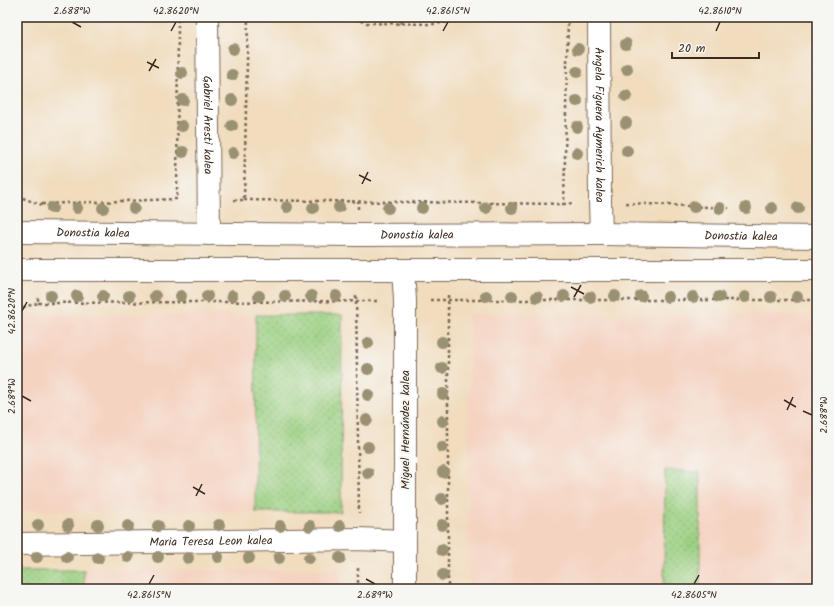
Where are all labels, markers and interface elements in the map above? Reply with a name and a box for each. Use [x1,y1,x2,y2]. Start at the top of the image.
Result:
text: 2.688°W [54,3,91,19]
text: 42.8620°N [153,3,199,19]
text: 42.8615°N [426,3,470,19]
text: 42.8610°N [698,3,742,19]
scale bar [672,34,759,60]
text: 20 m [678,39,706,58]
street label: Angela Figuera Aymerich kalea [590,47,610,203]
street label: Gabriel Aresti kalea [198,76,218,175]
street label: Donostia kalea [56,223,130,242]
street label: Donostia kalea [380,225,454,244]
street label: Donostia kalea [704,226,778,246]
text: 42.8620°N [4,288,20,334]
street label: Miguel Hernández kalea [396,370,415,490]
text: 2.689°W [4,378,20,414]
text: 2.688°W [816,396,832,434]
street label: Maria Teresa Leon kalea [149,531,273,552]
text: 42.8615°N [127,587,171,603]
text: 2.689°W [357,587,393,603]
text: 42.8605°N [671,587,717,603]

